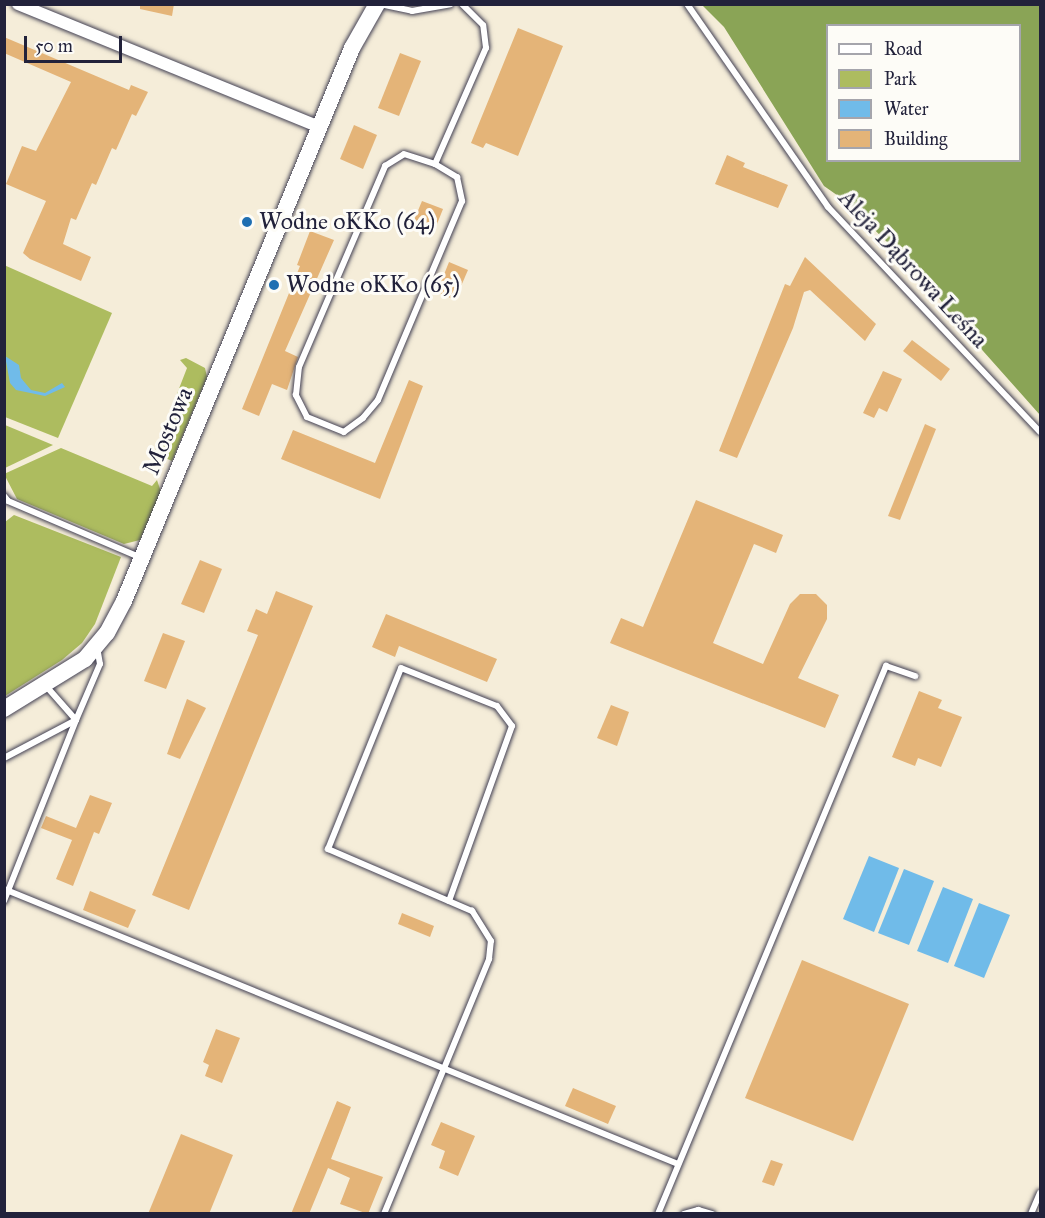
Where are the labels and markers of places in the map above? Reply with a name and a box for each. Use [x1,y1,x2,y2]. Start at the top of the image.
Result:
place label: Wodne oKKo (64) [259,208,435,236]
marker: Wodne oKKo (64) [240,215,254,229]
place label: Wodne oKKo (65) [286,271,460,299]
marker: Wodne oKKo (65) [267,278,281,292]

